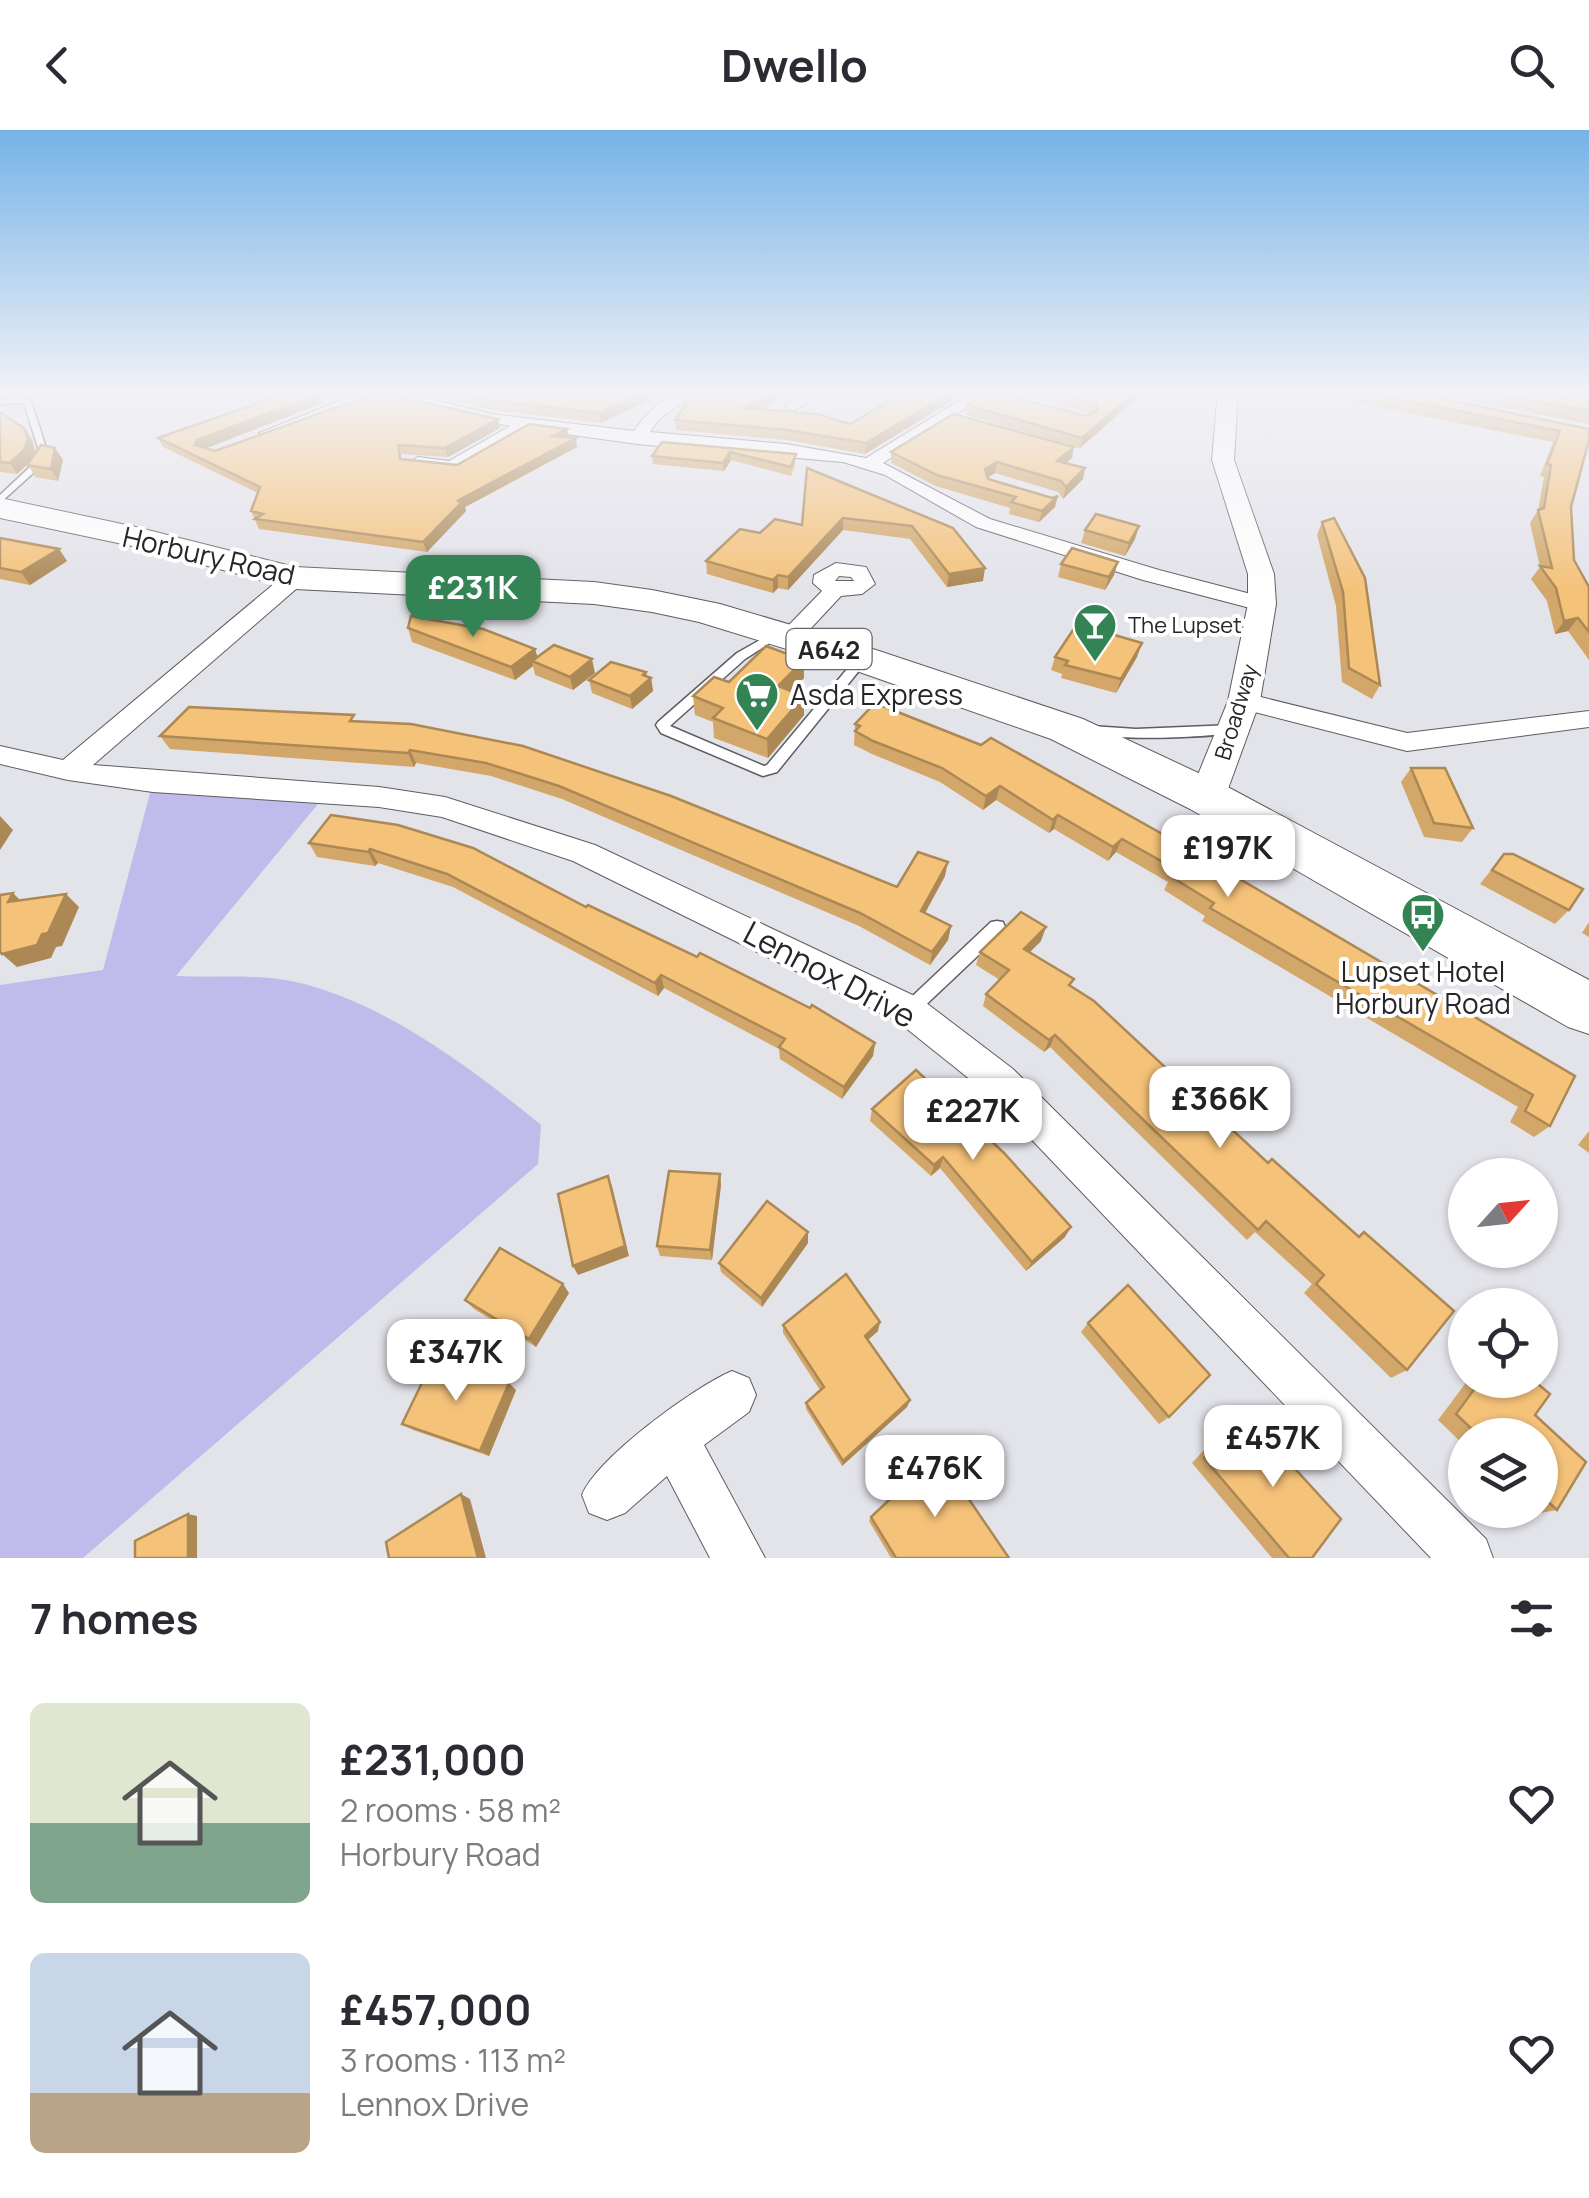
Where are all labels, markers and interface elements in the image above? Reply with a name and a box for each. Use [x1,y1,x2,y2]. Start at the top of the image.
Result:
text: Dwello [721,34,868,96]
icon: back [30,38,85,93]
icon: search [1504,38,1559,93]
street label: Horbury Road [119,517,299,593]
pin: £231K [403,555,543,640]
text: £231K [428,565,518,609]
bar icon: The Lupset [1072,602,1118,663]
place label: The Lupset [1128,610,1242,640]
road number: A642 [786,629,872,669]
street label: Broadway [1207,660,1265,764]
supermarket icon: Asda Express [734,671,780,732]
place label: Asda Express [790,675,963,713]
pin: £197K [1158,815,1298,900]
text: £197K [1183,825,1273,869]
bus stop icon: Lupset Hotel Horbury Road [1400,892,1446,953]
street label: Lennox Drive [736,910,924,1038]
place label: Lupset Hotel Horbury Road [1335,952,1511,1022]
pin: £366K [1150,1066,1290,1151]
text: £366K [1171,1076,1269,1120]
pin: £227K [903,1078,1043,1163]
text: £227K [926,1088,1020,1132]
north arrow [1448,1158,1558,1268]
map controls [1448,1158,1558,1528]
button: locate [1448,1288,1558,1398]
pin: £347K [386,1319,526,1404]
text: £347K [409,1329,503,1373]
pin: £457K [1203,1405,1343,1490]
text: £457K [1226,1415,1320,1459]
button: layers [1448,1418,1558,1528]
pin: £476K [865,1435,1005,1520]
text: £476K [887,1445,983,1489]
text: 7 homes [30,1589,198,1647]
icon: filters [1504,1591,1559,1646]
text: £231,000 [340,1730,526,1788]
icon: home [110,1743,230,1863]
icon: heart [1504,1776,1559,1831]
text: 2 rooms · 58 m² [340,1788,561,1832]
text: Horbury Road [340,1832,541,1876]
text: £457,000 [340,1980,532,2038]
icon: home [110,1993,230,2113]
icon: heart [1504,2026,1559,2081]
text: 3 rooms · 113 m² [340,2038,566,2082]
text: Lennox Drive [340,2082,529,2126]

